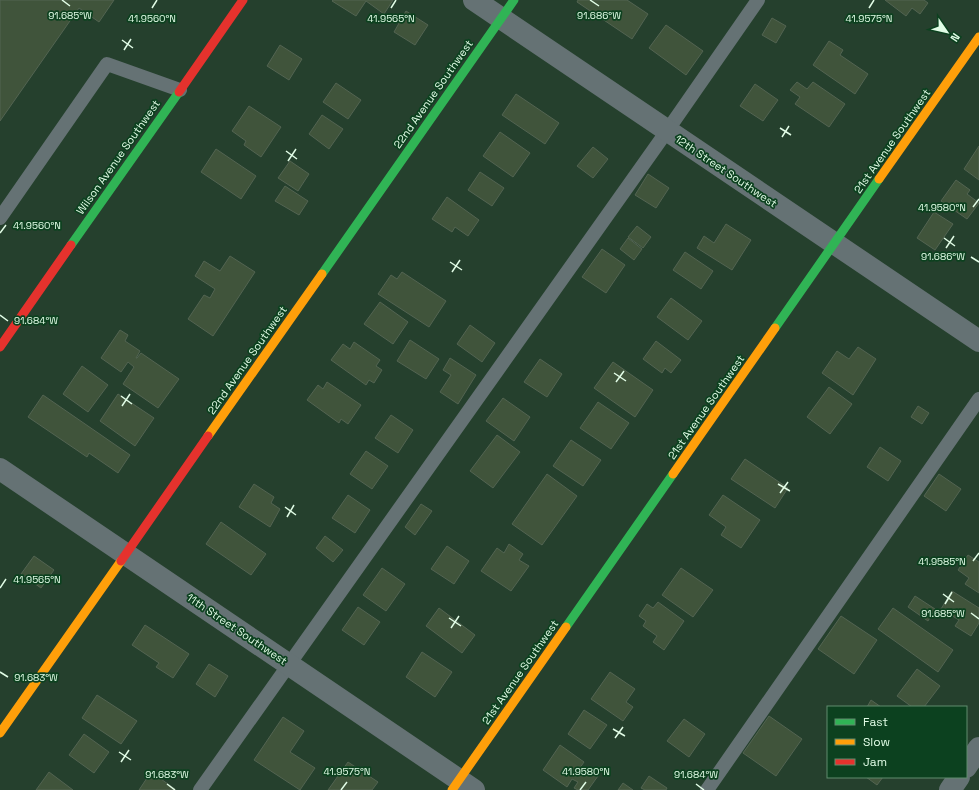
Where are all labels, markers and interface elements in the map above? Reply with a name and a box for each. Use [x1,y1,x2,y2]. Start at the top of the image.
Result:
text: 91.685°W [48,9,92,22]
text: 91.686°W [577,9,621,22]
text: 41.9560°N [128,12,176,25]
text: 41.9565°N [367,12,415,25]
text: 41.9575°N [846,12,892,25]
north arrow [927,12,967,52]
text: N [947,31,963,45]
street label: 22nd Avenue Southwest [390,37,476,151]
street label: 21st Avenue Southwest [851,86,933,196]
street label: Wilson Avenue Southwest [73,97,163,217]
street label: 12th Street Southwest [672,132,780,210]
text: 41.9580°N [918,201,966,214]
text: 41.9560°N [13,219,61,232]
text: 91.686°W [921,250,965,263]
street label: 22nd Avenue Southwest [204,303,290,417]
text: 91.684°W [14,314,58,327]
street label: 21st Avenue Southwest [665,352,747,462]
text: 41.9585°N [918,555,966,568]
text: 41.9565°N [13,573,61,586]
street label: 11th Street Southwest [184,590,290,668]
text: 91.685°W [921,607,965,620]
street label: 21st Avenue Southwest [479,617,561,727]
text: 91.683°W [14,671,58,684]
legend [827,706,967,778]
text: Fast [863,714,888,730]
text: Slow [863,734,890,750]
text: Jam [863,754,887,770]
text: 41.9575°N [324,765,370,778]
text: 41.9580°N [562,765,610,778]
text: 91.683°W [145,768,189,781]
text: 91.684°W [674,768,718,781]

